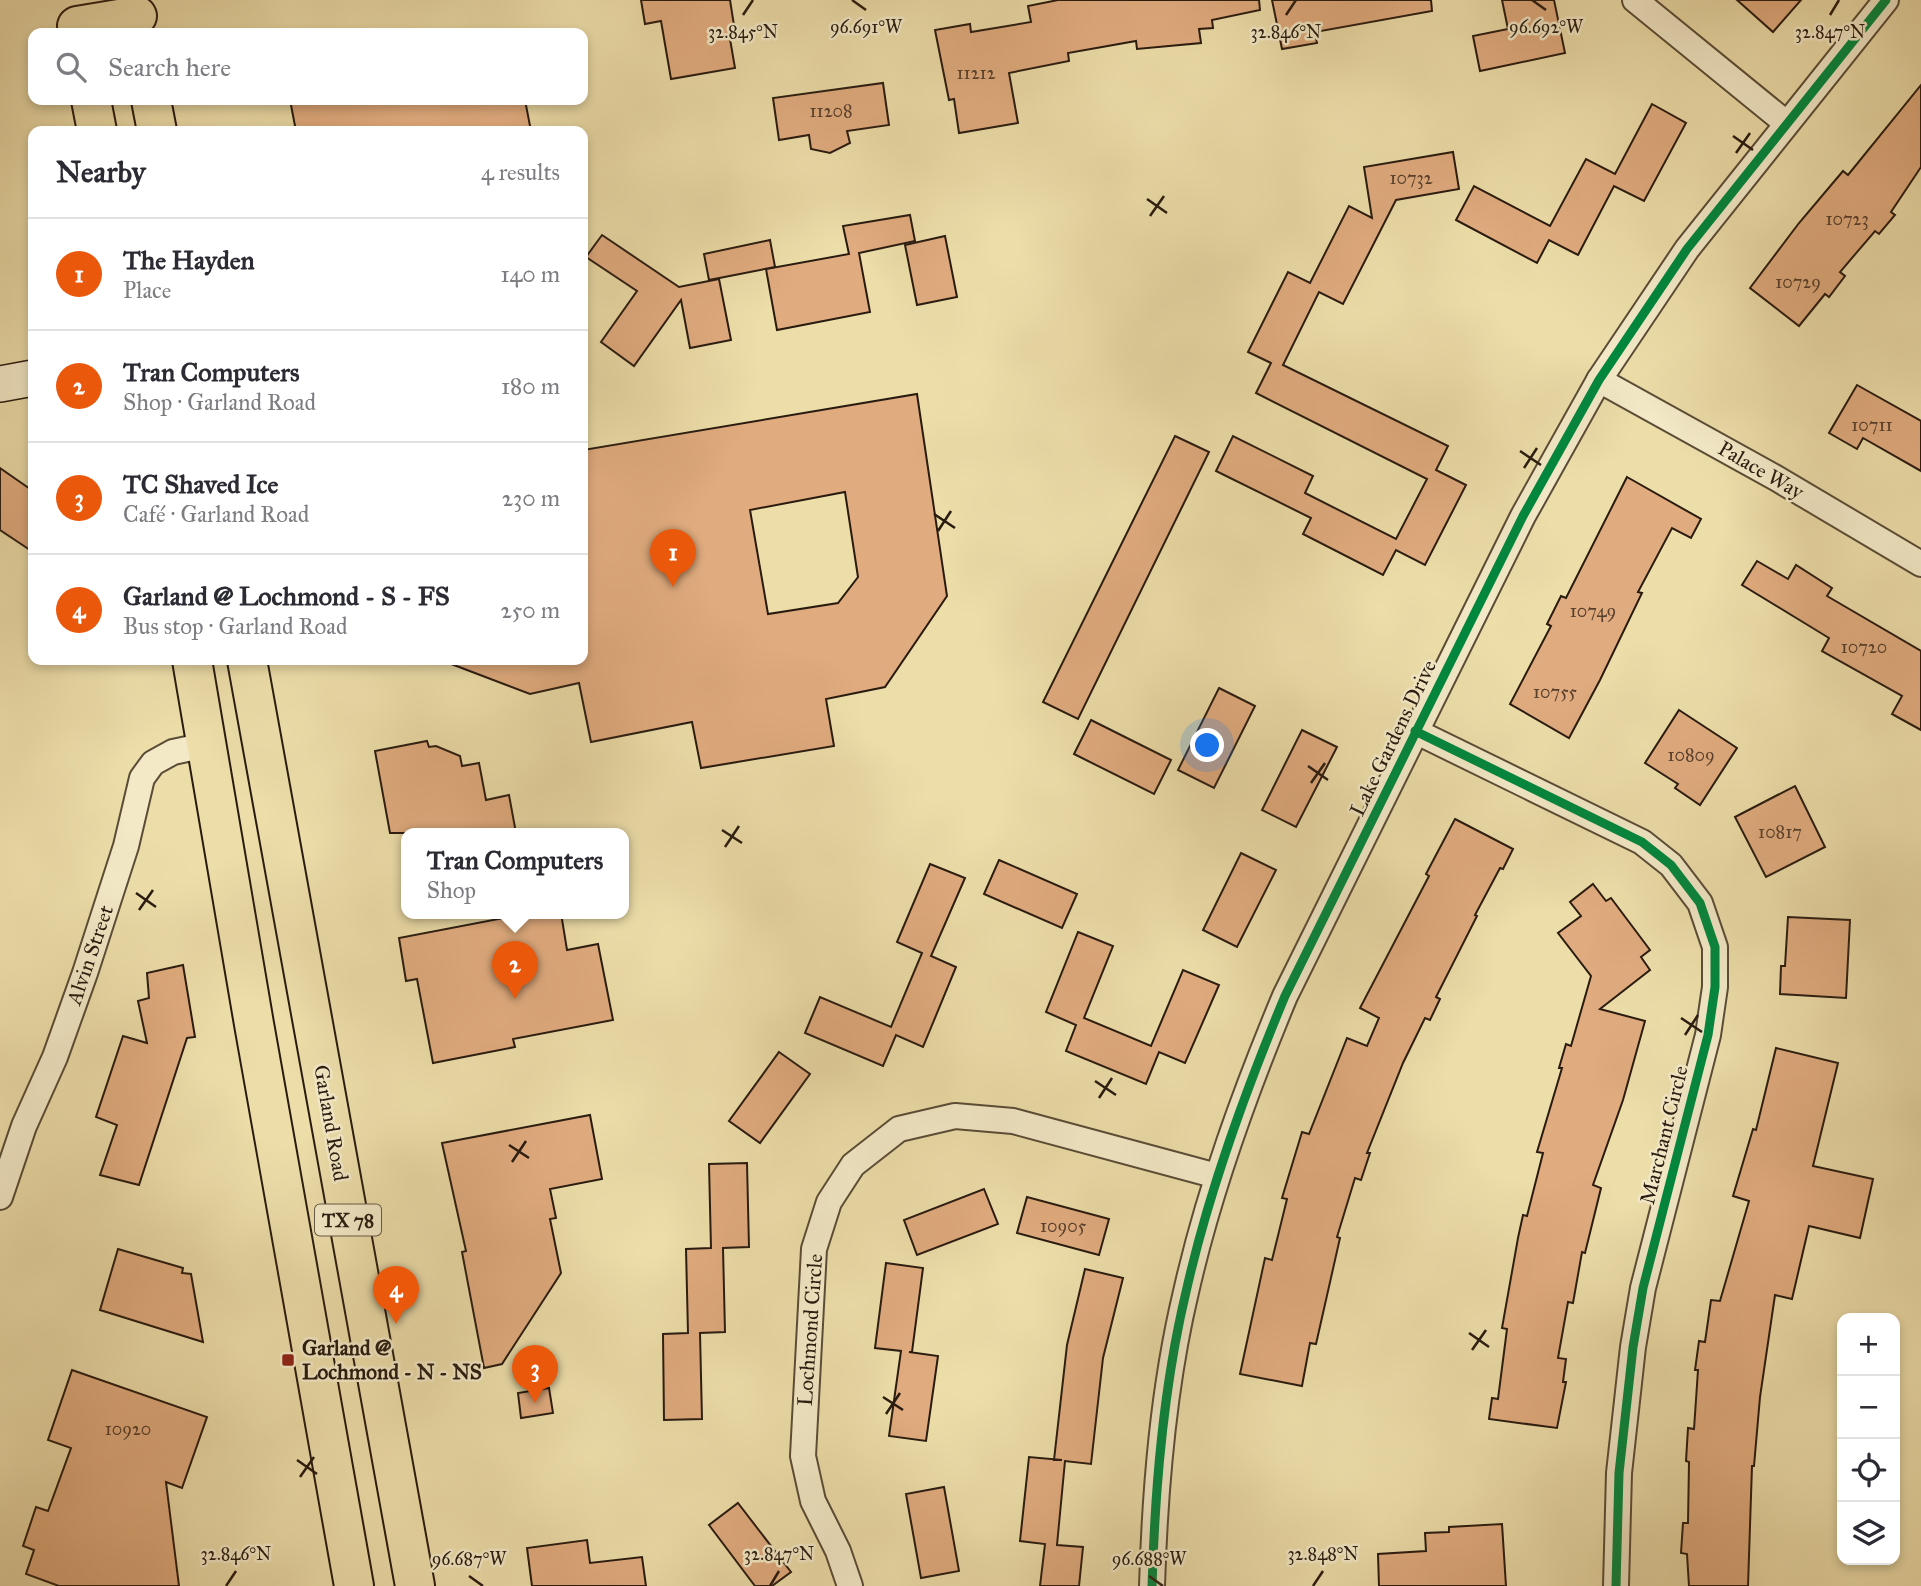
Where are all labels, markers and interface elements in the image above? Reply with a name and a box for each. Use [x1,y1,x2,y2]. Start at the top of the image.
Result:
text: 96.691°W [830,16,903,38]
text: 96.692°W [1509,16,1584,38]
text: 32.845°N [708,21,778,43]
text: 32.846°N [1251,21,1321,43]
text: 32.847°N [1795,21,1865,43]
search box [28,28,588,105]
icon: search [52,48,90,86]
text: Search here [108,51,231,83]
house number: 11212 [956,62,996,84]
house number: 11208 [809,100,853,122]
text: Nearby [56,154,146,190]
text: 4 results [481,158,560,186]
house number: 10732 [1389,167,1433,189]
house number: 10723 [1825,208,1869,230]
text: The Hayden [123,244,255,276]
text: 1 [74,260,84,288]
text: 140 m [500,260,560,288]
house number: 10729 [1775,271,1821,293]
text: Place [123,276,171,304]
text: Tran Computers [123,356,300,388]
text: 2 [73,372,85,400]
text: 180 m [501,372,560,400]
text: Shop · Garland Road [123,388,316,416]
house number: 10711 [1851,414,1893,436]
street label: Palace Way [1714,435,1809,505]
text: TC Shaved Ice [123,468,278,500]
text: 3 [74,484,84,512]
text: 230 m [502,484,560,512]
text: Café · Garland Road [123,500,309,528]
pin: 1 [650,529,696,587]
text: Garland @ Lochmond - S - FS [123,580,450,612]
text: 4 [73,596,85,624]
text: 250 m [500,596,560,624]
house number: 10749 [1570,600,1616,622]
text: Bus stop · Garland Road [123,612,347,640]
house number: 10720 [1841,636,1887,658]
street label: Lake Gardens Drive [1344,655,1442,820]
house number: 10755 [1533,681,1578,703]
your location [1190,728,1224,762]
house number: 10809 [1667,744,1715,766]
house number: 10817 [1758,821,1802,843]
popup [401,828,629,919]
text: Tran Computers [427,844,603,876]
text: Shop [427,876,476,904]
street label: Alvin Street [61,901,119,1009]
pin: 2 [492,941,538,999]
street label: Garland Road [308,1063,354,1184]
street label: Marchant Circle [1634,1063,1694,1207]
road number: TX 78 [315,1204,381,1236]
house number: 10905 [1040,1215,1087,1237]
street label: Lochmond Circle [792,1253,828,1407]
pin: 4 [373,1266,419,1324]
map controls [1837,1313,1900,1565]
button: + [1837,1313,1900,1376]
place label: Garland @ Lochmond - N - NS [302,1335,482,1385]
pin: 3 [512,1345,558,1403]
marker: Garland @ Lochmond - N - NS [280,1352,296,1368]
button: − [1837,1376,1900,1439]
house number: 10920 [105,1418,151,1440]
button: locate [1837,1439,1900,1502]
button: layers [1837,1502,1900,1565]
text: 32.846°N [201,1543,271,1565]
text: 32.847°N [744,1543,814,1565]
text: 32.848°N [1287,1543,1359,1565]
text: 96.687°W [432,1548,507,1570]
text: 96.688°W [1112,1548,1187,1570]

